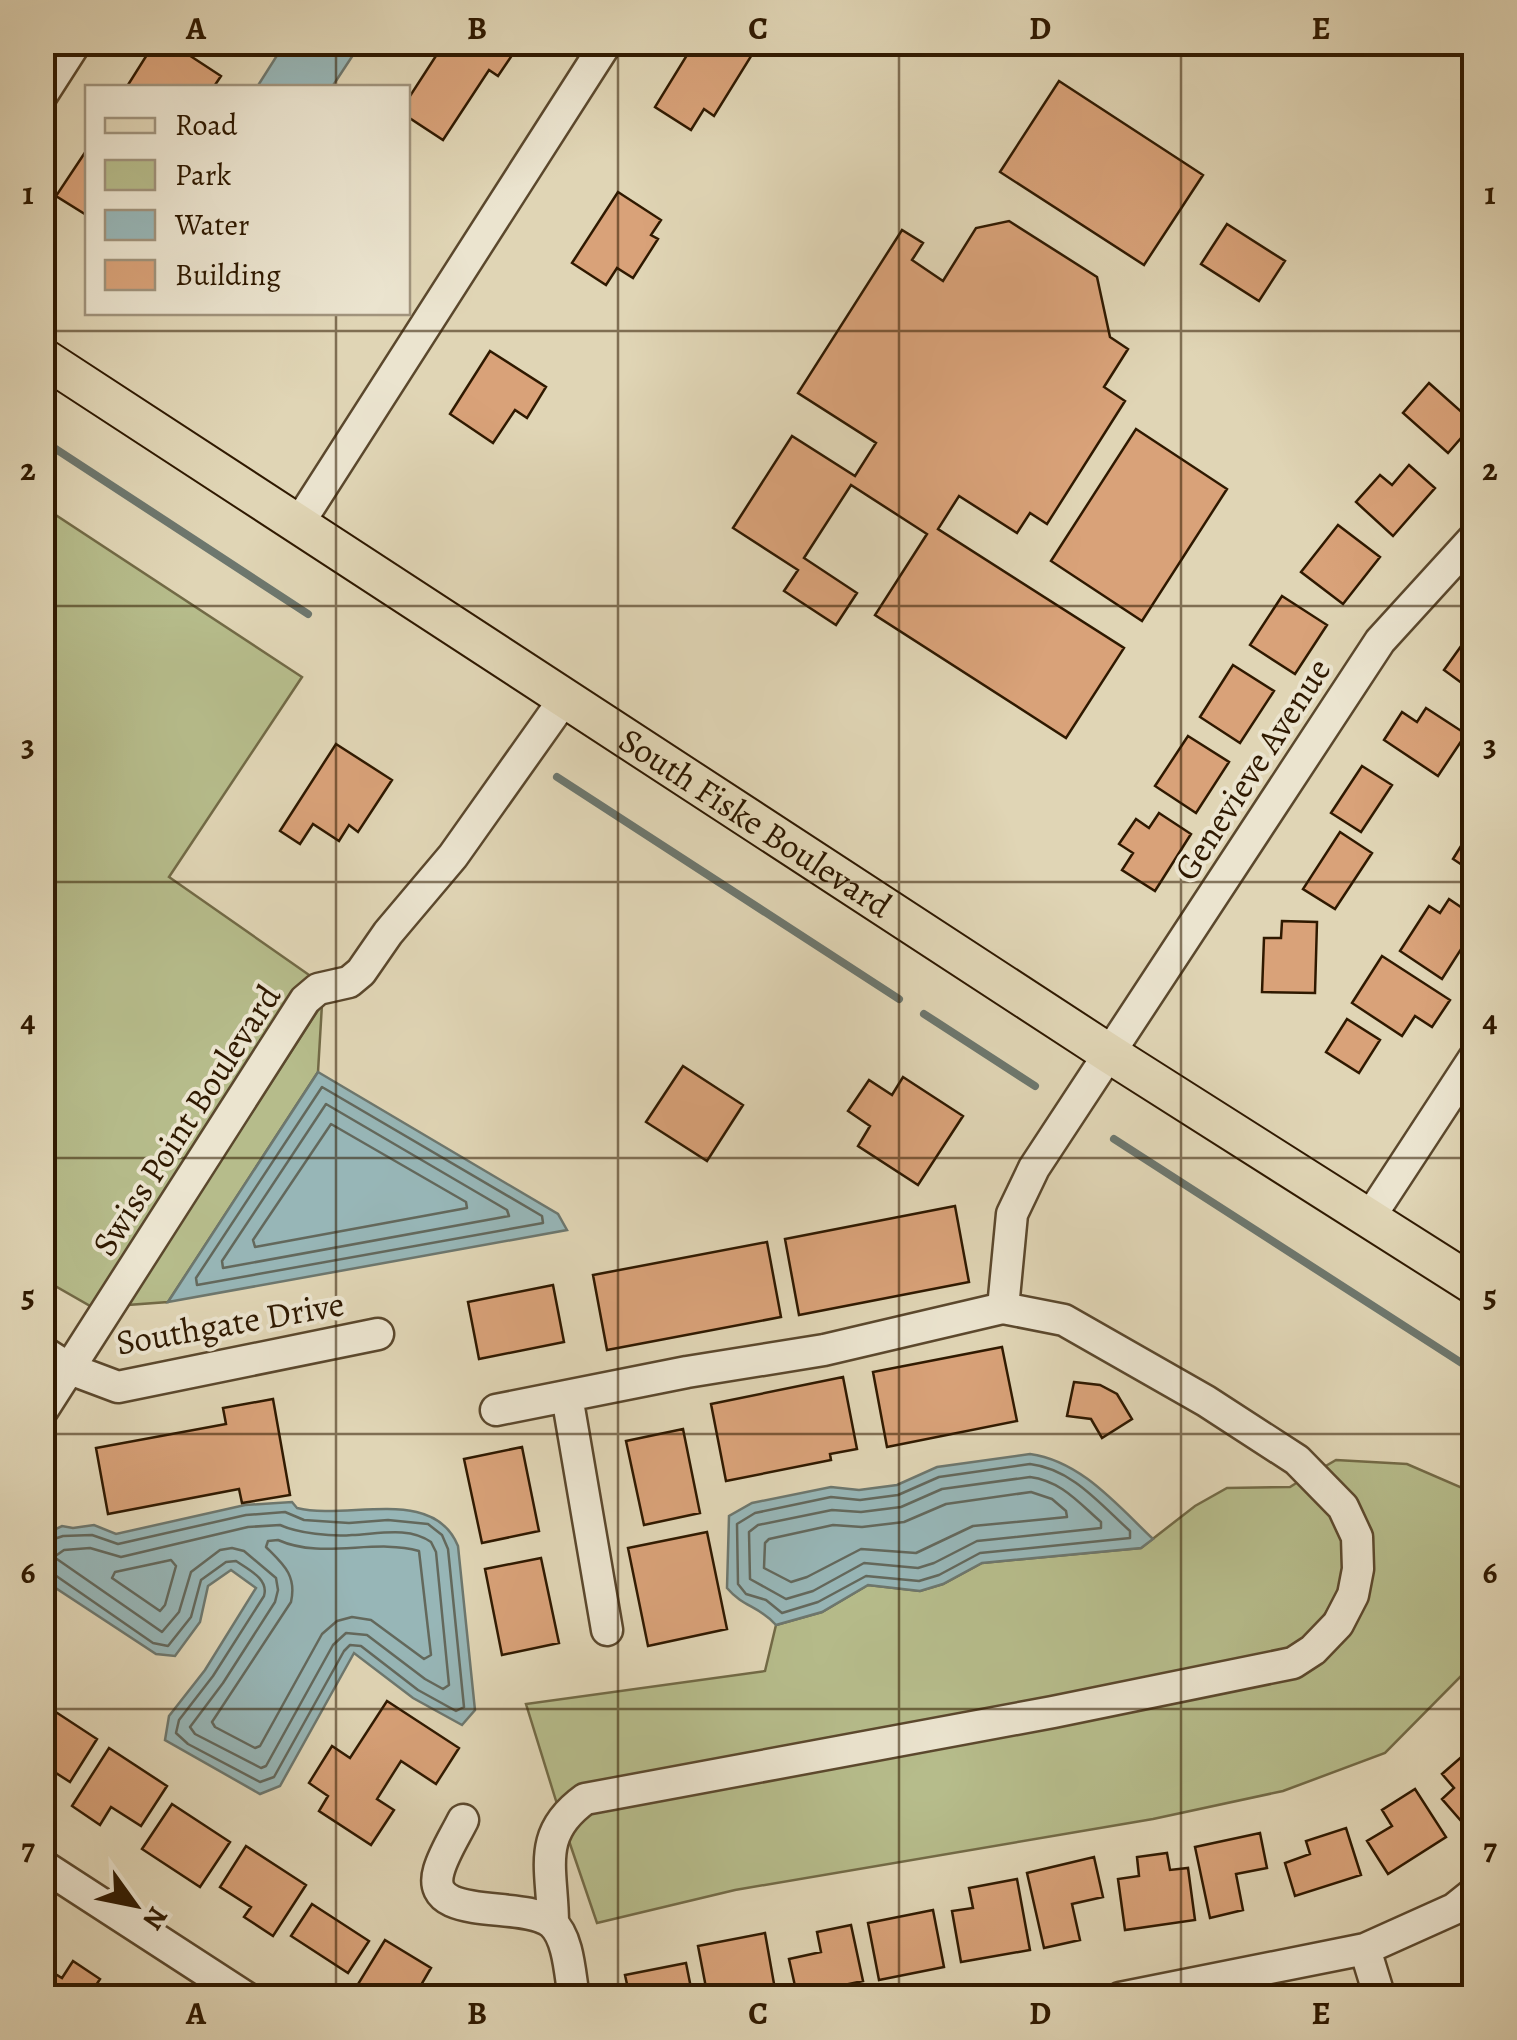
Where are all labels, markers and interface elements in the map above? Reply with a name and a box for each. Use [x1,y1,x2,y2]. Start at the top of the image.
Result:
text: A [185,6,207,50]
text: B [467,6,487,50]
text: C [748,6,768,50]
text: D [1029,6,1051,50]
text: E [1311,6,1331,50]
legend [85,85,410,315]
text: Road [175,105,238,145]
text: Park [175,155,231,195]
text: 1 [22,171,34,215]
text: 1 [1484,171,1496,215]
text: Water [174,205,249,245]
text: Building [175,255,281,295]
text: 2 [20,447,36,491]
text: 2 [1482,447,1498,491]
street label: Genevieve Avenue [1162,649,1342,889]
street label: South Fiske Boulevard [610,716,901,929]
text: 3 [21,723,35,767]
text: 3 [1483,723,1497,767]
street label: Swiss Point Boulevard [80,975,292,1265]
text: 4 [20,998,36,1042]
text: 4 [1482,998,1498,1042]
text: 5 [21,1274,35,1318]
text: 5 [1483,1274,1497,1318]
street label: Southgate Drive [112,1279,348,1367]
text: 6 [21,1550,36,1594]
text: 6 [1483,1550,1498,1594]
text: 7 [21,1826,35,1870]
text: 7 [1483,1826,1497,1870]
north arrow [85,1855,185,1955]
text: N [134,1899,177,1937]
text: A [185,1991,207,2035]
text: B [467,1991,487,2035]
text: C [748,1991,768,2035]
text: D [1029,1991,1051,2035]
text: E [1311,1991,1331,2035]

